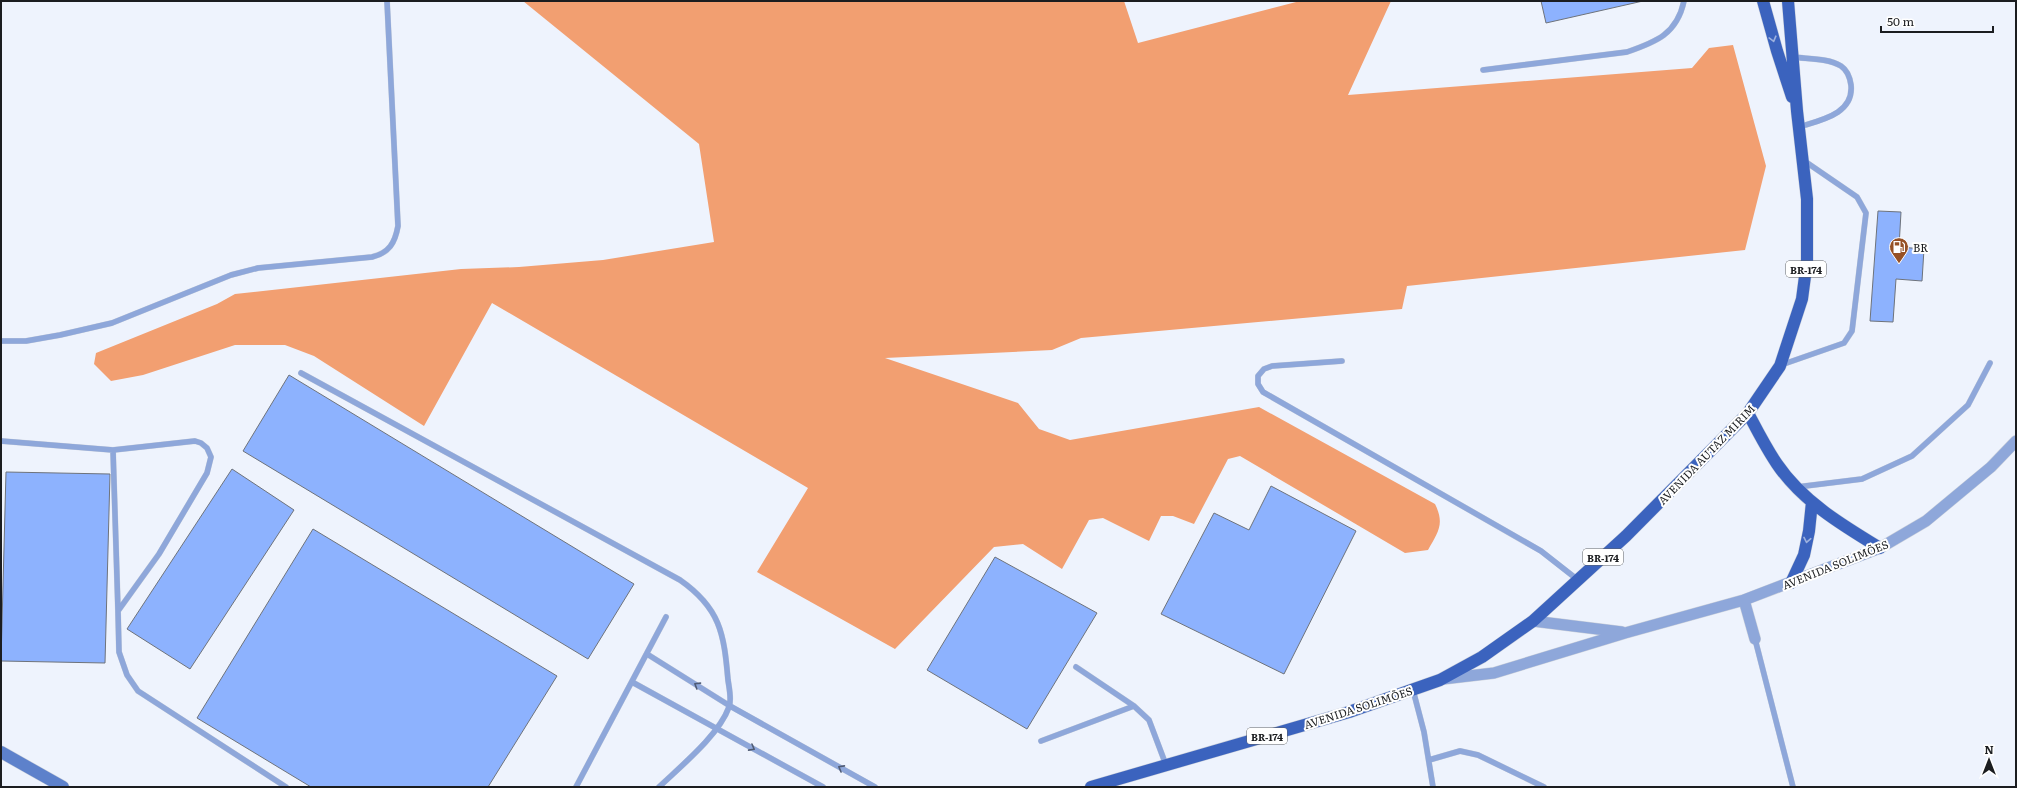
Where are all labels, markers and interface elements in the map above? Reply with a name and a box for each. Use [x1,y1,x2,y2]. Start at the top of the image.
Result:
scale bar [1881,8,1993,34]
text: 50 m [1887,12,1914,30]
one-way arrow [1769,35,1777,42]
fuel station icon: BR [1888,236,1910,264]
place label: BR [1913,239,1928,255]
road number: BR-174 [1786,261,1826,277]
street label: AVENIDA AUTAZ MIRIM [1654,400,1758,508]
street label: AVENIDA SOLIMÕES [1780,535,1890,593]
one-way arrow [1804,537,1812,543]
road number: BR-174 [1583,549,1623,565]
one-way arrow [694,682,701,690]
street label: AVENIDA SOLIMÕES [1302,682,1414,732]
road number: BR-174 [1247,728,1287,744]
north arrow [1969,740,2009,780]
text: N [1984,741,1994,757]
one-way arrow [748,743,755,750]
one-way arrow [838,765,845,772]

